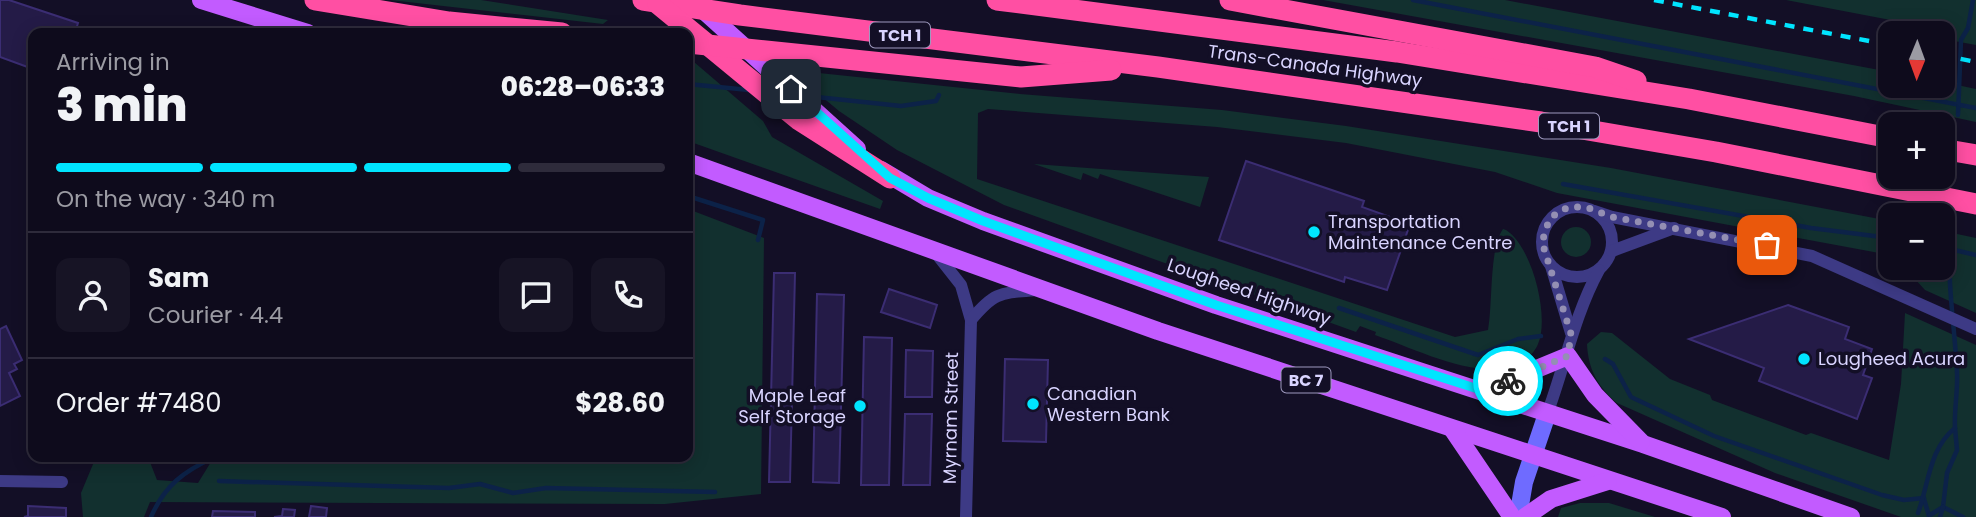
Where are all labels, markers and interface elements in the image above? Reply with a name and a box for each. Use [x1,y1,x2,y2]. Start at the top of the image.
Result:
north arrow [1878,21,1955,98]
map controls [1878,21,1955,280]
road number: TCH 1 [870,22,930,48]
street label: Trans-Canada Highway [1206,38,1424,93]
text: Arriving in [56,46,170,78]
pin [761,59,821,119]
text: 06:28–06:33 [501,69,665,105]
icon: home [772,70,810,108]
text: 3 min [56,73,188,137]
button: + [1878,112,1955,189]
road number: TCH 1 [1539,114,1599,138]
text: On the way · 340 m [56,183,275,215]
button: − [1878,203,1955,280]
place label: Transportation Maintenance Centre [1328,209,1512,255]
pin [1737,215,1797,275]
marker: Transportation Maintenance Centre [1306,224,1322,240]
icon: bag [1748,226,1786,264]
street label: Lougheed Highway [1164,252,1334,331]
button: person [56,258,130,332]
button: chat [499,258,573,332]
button: phone [591,258,665,332]
text: Sam [148,260,209,296]
text: Courier · 4.4 [148,299,283,331]
courier [1473,346,1543,416]
place label: Lougheed Acura [1818,346,1965,371]
marker: Lougheed Acura [1796,351,1812,367]
street label: Myrnam Street [937,352,964,484]
icon: bike [1489,362,1527,400]
road number: BC 7 [1282,368,1330,392]
place label: Canadian Western Bank [1047,381,1171,427]
place label: Maple Leaf Self Storage [738,383,846,429]
text: Order #7480 [56,385,222,421]
text: $28.60 [575,385,665,421]
marker: Canadian Western Bank [1025,396,1041,412]
marker: Maple Leaf Self Storage [852,398,868,414]

